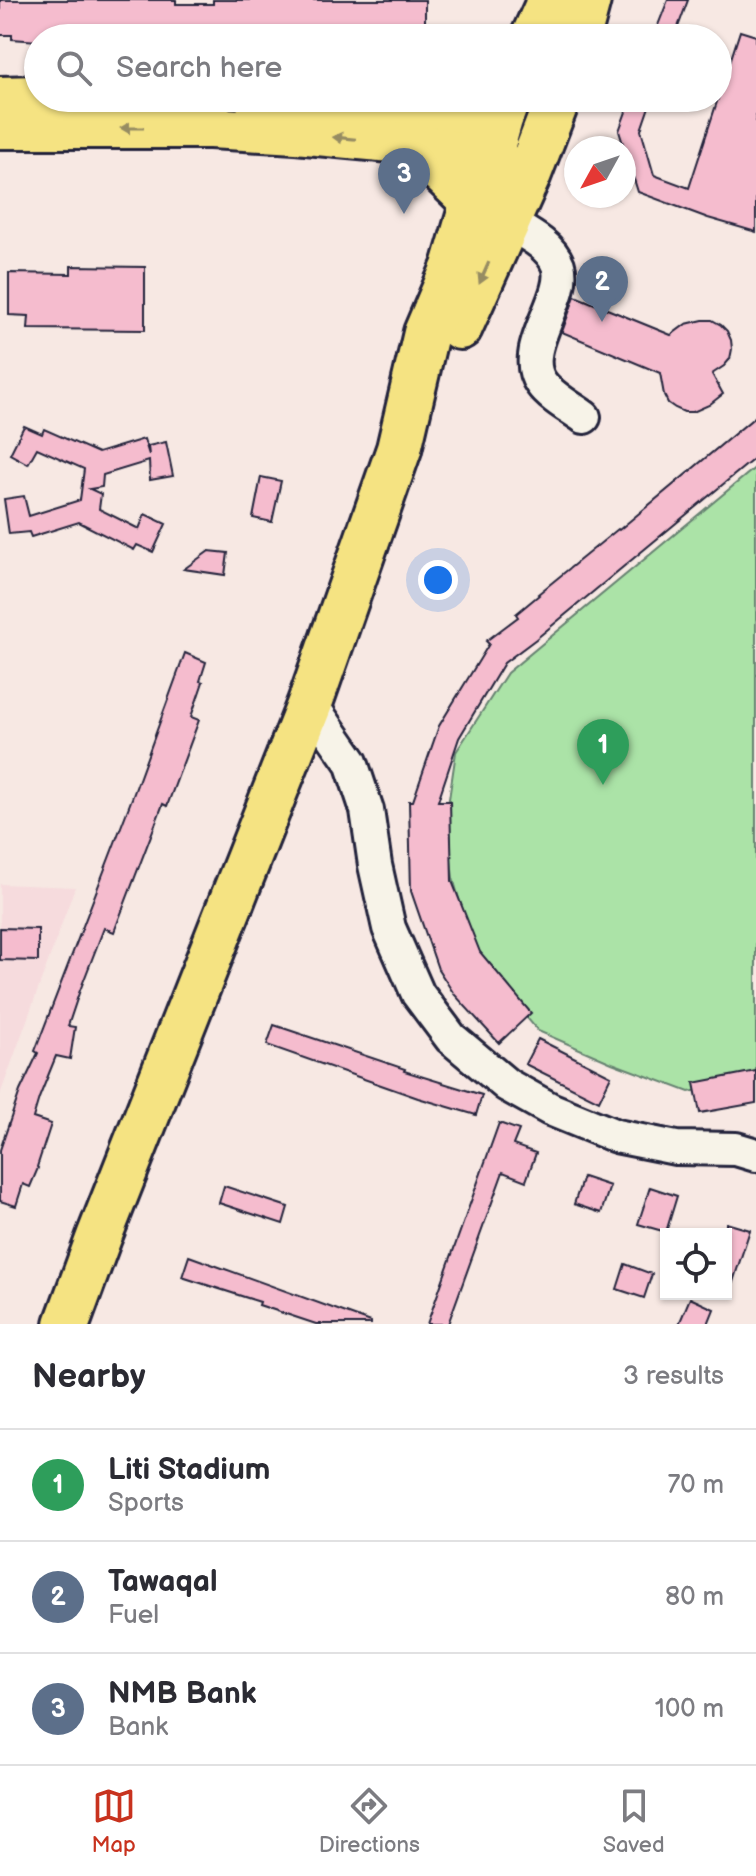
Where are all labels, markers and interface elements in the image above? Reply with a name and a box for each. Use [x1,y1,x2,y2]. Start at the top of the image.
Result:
search box [24,24,732,112]
icon: search [52,46,96,90]
text: Search here [116,50,282,86]
one-way arrow [119,122,144,134]
one-way arrow [331,131,356,144]
north arrow [564,136,636,208]
pin: 3 [378,148,430,214]
pin: 2 [576,256,628,322]
one-way arrow [478,261,491,285]
your location [418,560,458,600]
pin: 1 [577,719,629,785]
map controls [660,1228,732,1300]
button: locate [660,1228,732,1300]
text: Nearby [32,1356,146,1397]
text: 3 results [623,1361,724,1392]
text: Liti Stadium [108,1452,270,1488]
text: 1 [53,1470,63,1501]
text: 70 m [667,1470,724,1501]
text: Sports [108,1488,184,1519]
text: Tawaqal [108,1564,218,1600]
text: 2 [50,1582,66,1613]
text: 80 m [665,1582,724,1613]
text: Fuel [108,1600,159,1631]
text: NMB Bank [108,1676,256,1712]
text: 3 [50,1694,66,1725]
text: 100 m [655,1694,724,1725]
text: Bank [108,1712,168,1743]
tab: Map [91,1784,136,1859]
tab: Directions [319,1784,420,1859]
tab: Saved [603,1784,665,1859]

